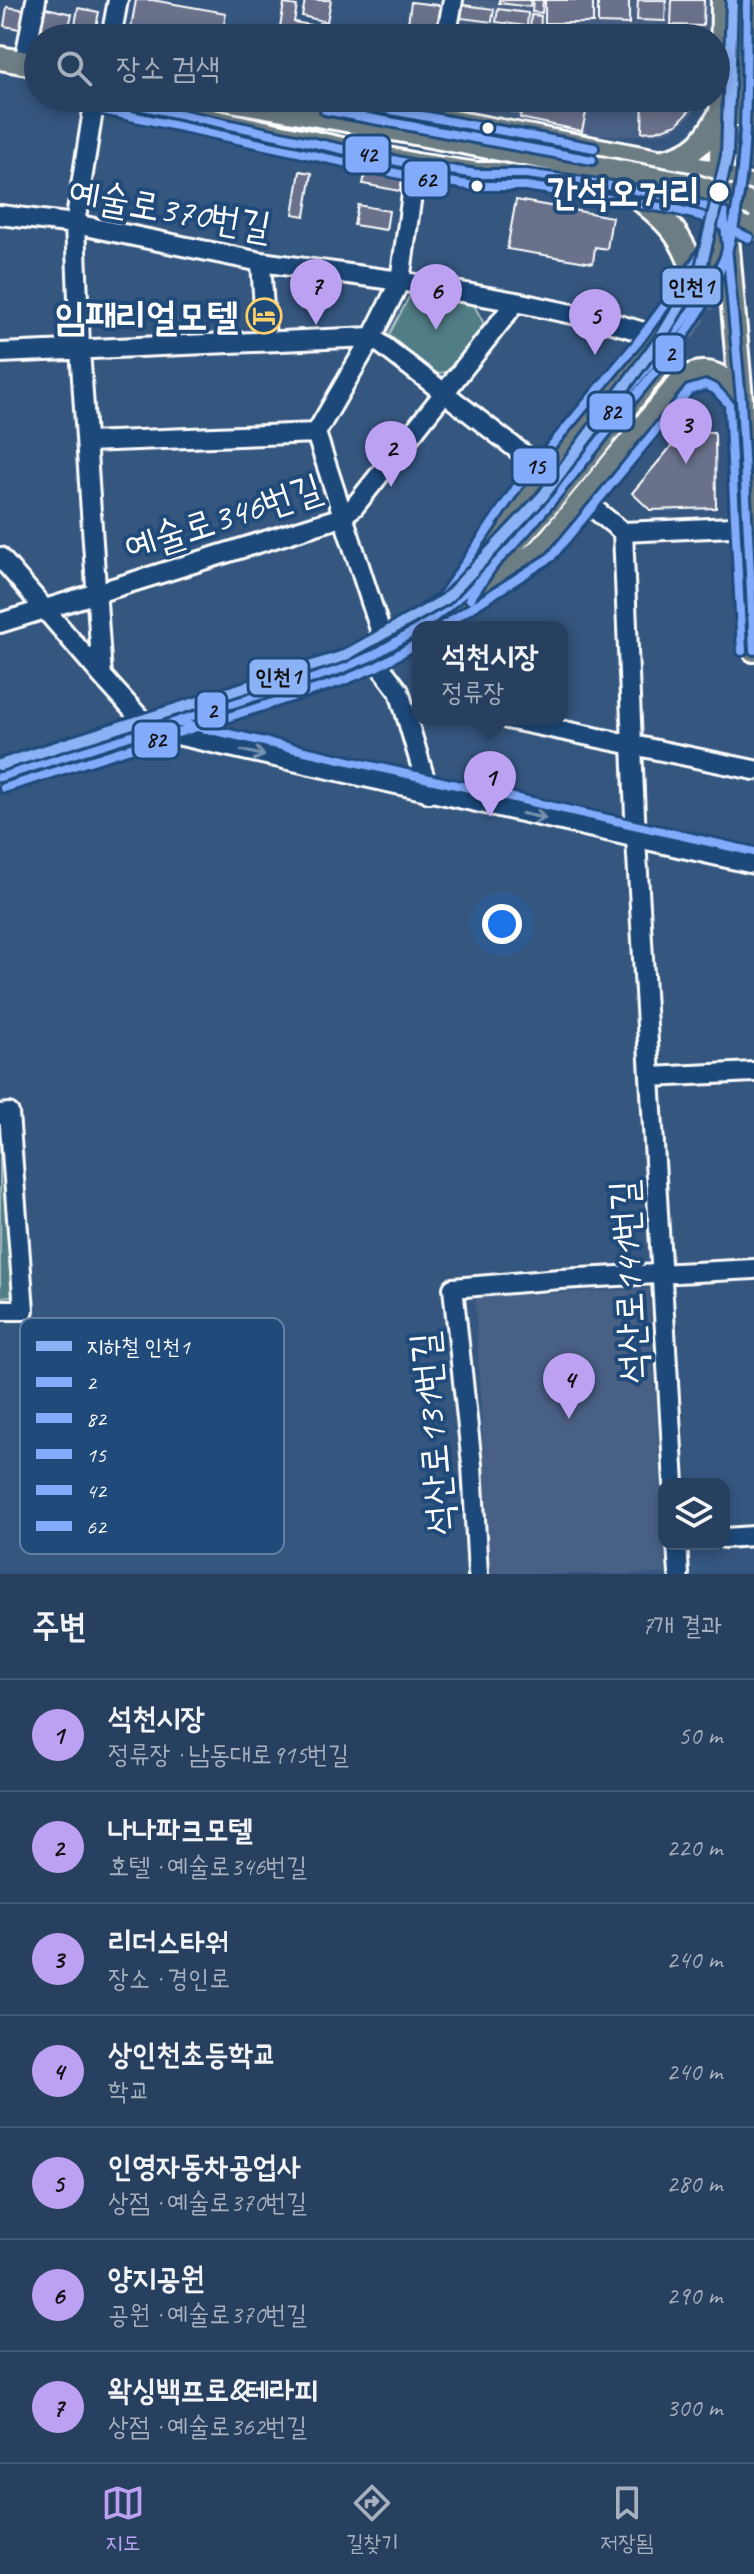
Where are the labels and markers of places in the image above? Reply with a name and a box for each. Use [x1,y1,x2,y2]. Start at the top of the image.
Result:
unlabelled marker [480,120,496,136]
place label: 간석오거리 [547,169,700,216]
unlabelled marker [469,178,485,194]
marker: 간석오거리 [707,180,731,204]
pin: 7 [290,259,342,325]
pin: 6 [410,264,462,330]
pin: 5 [569,289,621,355]
place label: 임패리얼모텔 [55,293,238,340]
hotel icon: 임패리얼모텔 [245,297,283,335]
pin: 3 [660,398,712,464]
pin: 2 [365,421,417,487]
pin: 1 [464,751,516,817]
pin: 4 [543,1353,595,1419]

